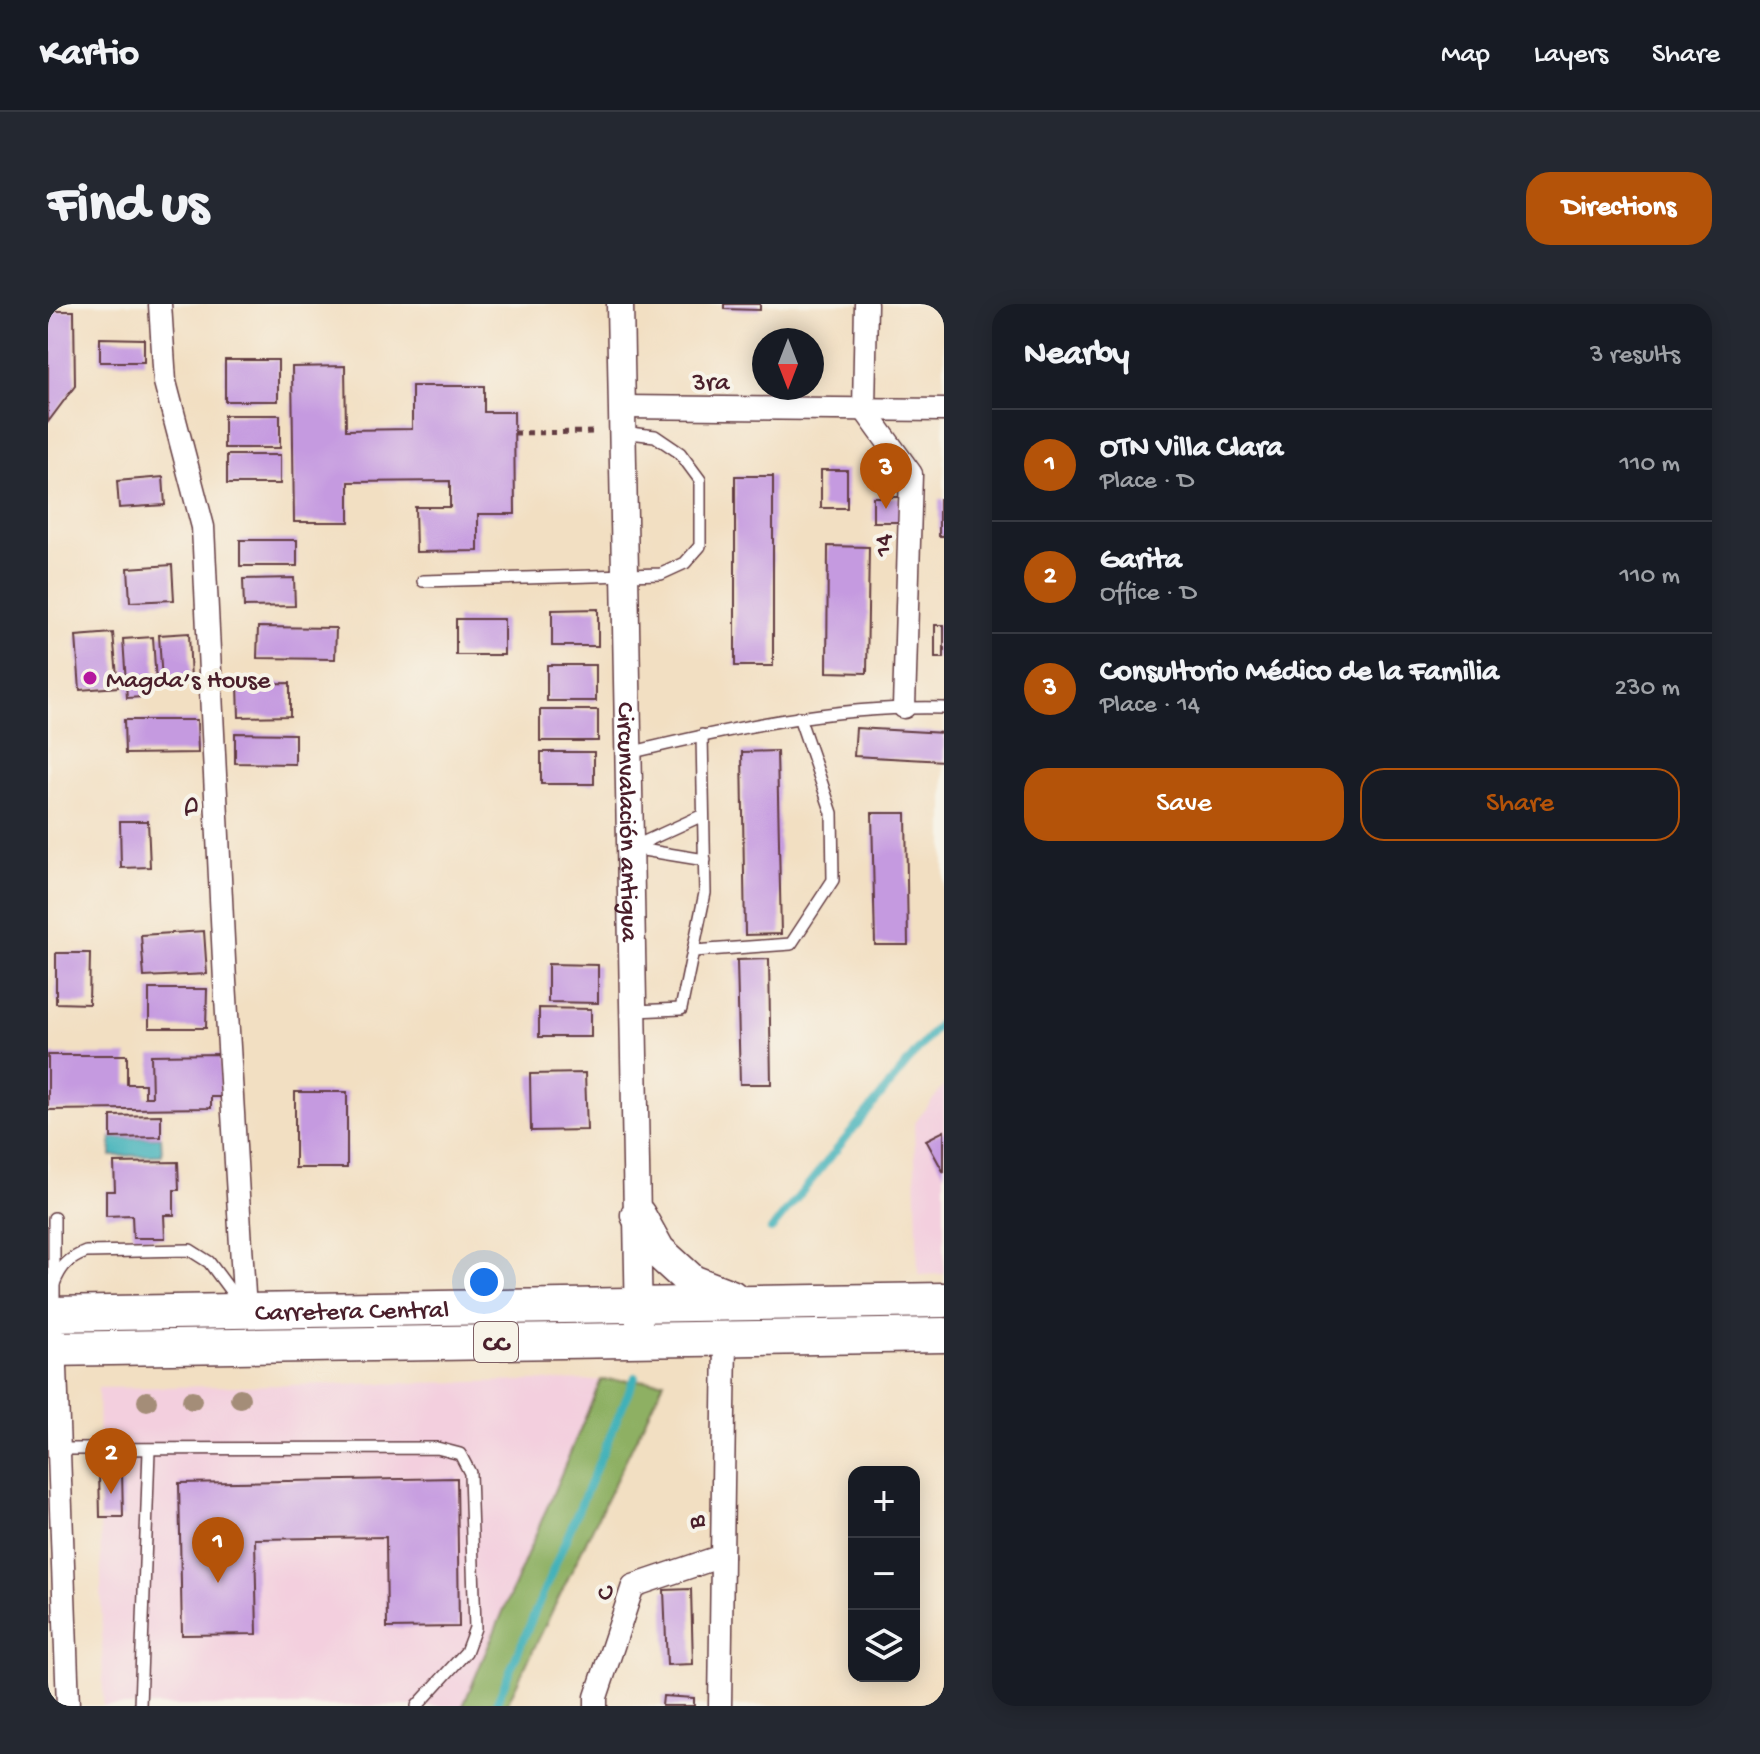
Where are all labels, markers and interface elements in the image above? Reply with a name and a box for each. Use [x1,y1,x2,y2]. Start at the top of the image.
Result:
text: Kartio [40,33,139,77]
text: Map [1441,39,1490,72]
text: Layers [1534,39,1608,72]
text: Share [1652,39,1720,72]
button: Directions [1526,172,1712,245]
text: Find us [48,175,208,241]
north arrow [752,328,824,400]
text: Nearby [1024,336,1129,376]
text: 3 results [1590,341,1680,372]
street label: 3ra [691,369,731,400]
text: OTN Villa Clara [1100,432,1283,467]
pin: 3 [860,443,912,509]
text: 1 [1045,450,1055,481]
text: 110 m [1620,450,1680,481]
text: Place · D [1100,467,1194,498]
street label: 14 [870,533,901,558]
text: Garita [1100,544,1182,579]
text: 2 [1044,562,1056,593]
text: 110 m [1620,562,1680,593]
text: Office · D [1100,579,1197,610]
text: Consultorio Médico de la Familia [1100,656,1499,691]
place label: Magda’s House [106,667,271,698]
marker: Magda’s House [81,669,99,687]
text: 3 [1043,674,1057,705]
text: 230 m [1614,674,1680,705]
text: Place · 14 [1100,691,1200,722]
street label: Circunvalación antigua [607,702,643,944]
button: Save [1024,768,1344,841]
button: Share [1360,768,1680,841]
street label: D [177,796,209,817]
your location [464,1262,504,1302]
street label: Carretera Central [255,1297,449,1331]
road number: CC [474,1322,518,1362]
pin: 2 [85,1428,137,1494]
map controls [848,1466,920,1682]
button: + [848,1466,920,1538]
street label: B [683,1514,714,1530]
pin: 1 [192,1517,244,1583]
button: − [848,1538,920,1610]
street label: C [590,1580,625,1606]
button: layers [848,1610,920,1682]

